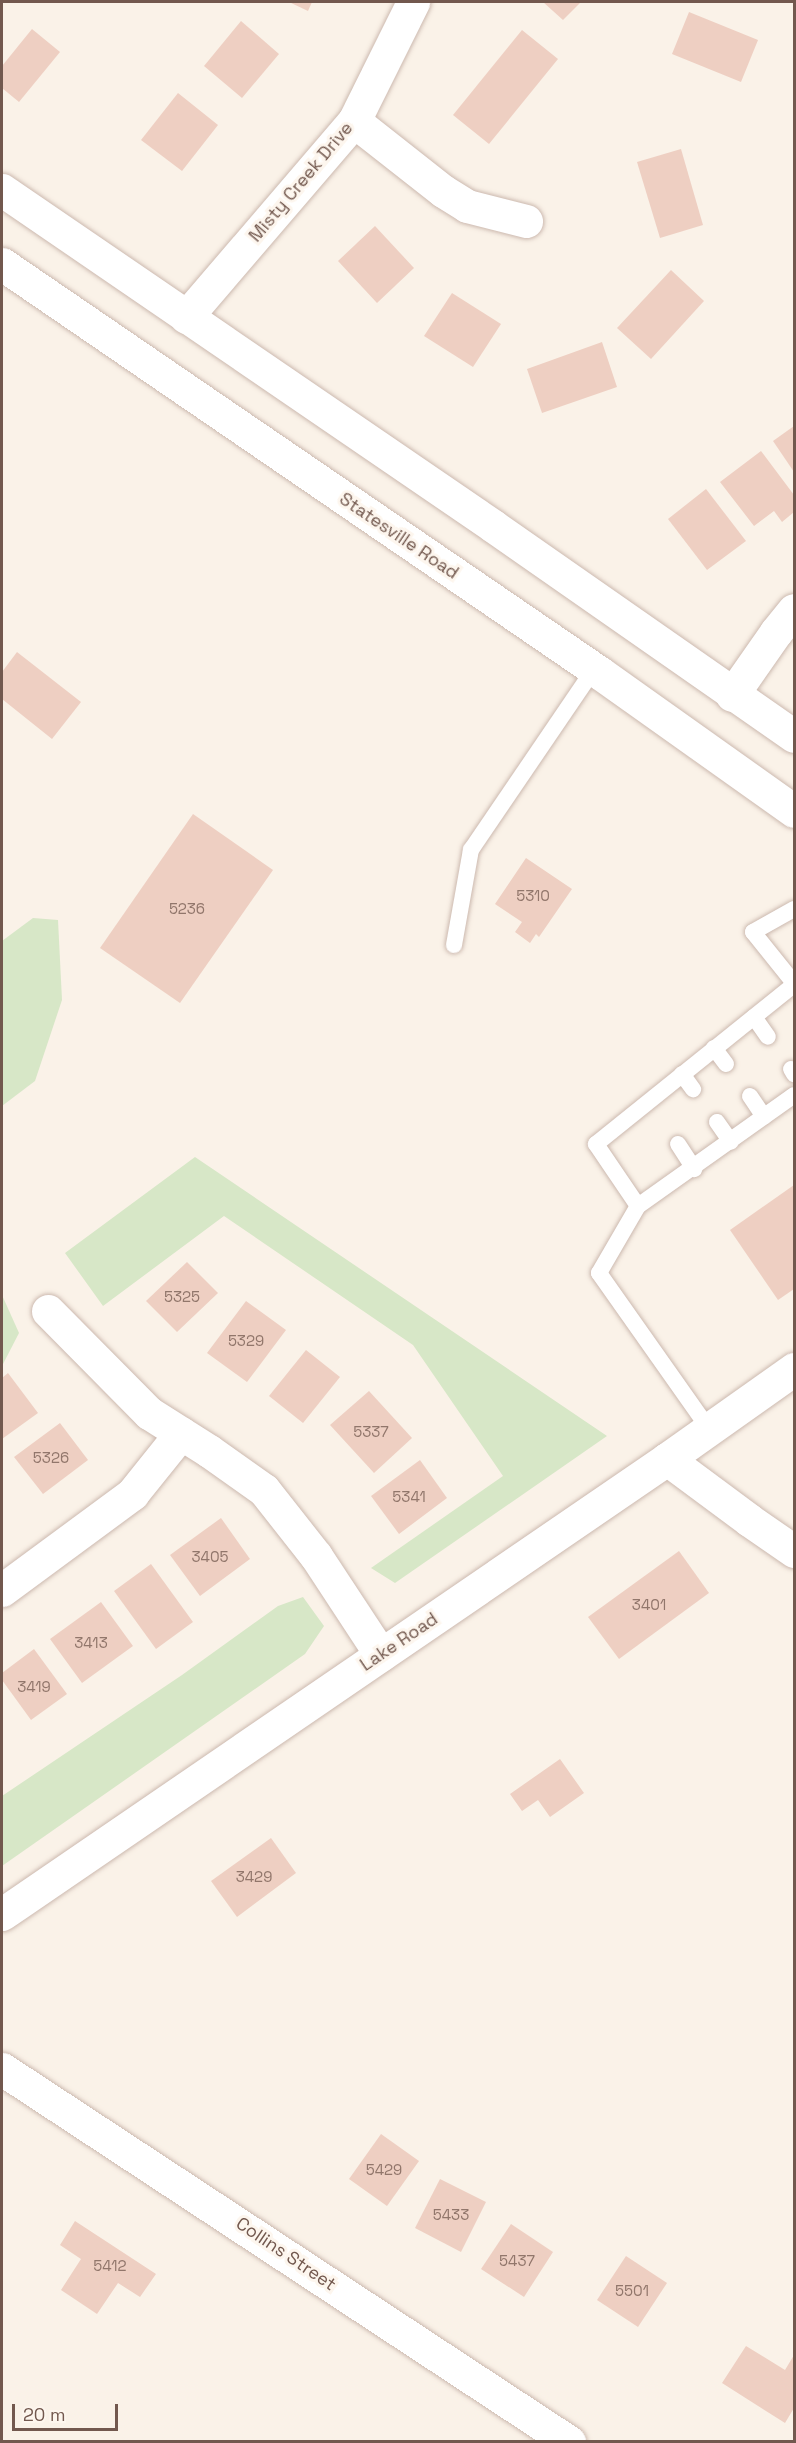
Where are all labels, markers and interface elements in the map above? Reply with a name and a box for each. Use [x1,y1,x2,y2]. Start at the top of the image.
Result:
street label: Misty Creek Drive [245,118,357,246]
street label: Statesville Road [335,488,463,584]
house number: 5310 [516,887,550,905]
house number: 5236 [169,900,205,918]
house number: 5325 [164,1288,200,1306]
house number: 5329 [228,1332,264,1350]
house number: 5337 [353,1423,389,1441]
house number: 5326 [33,1449,69,1467]
house number: 5341 [392,1488,426,1506]
house number: 3405 [191,1548,229,1566]
house number: 3401 [632,1596,666,1614]
street label: Lake Road [356,1608,442,1676]
house number: 3413 [74,1634,108,1652]
house number: 3419 [17,1678,51,1696]
house number: 3429 [236,1868,272,1886]
house number: 5429 [366,2161,402,2179]
house number: 5433 [433,2206,469,2224]
street label: Collins Street [232,2213,340,2295]
house number: 5437 [499,2252,535,2270]
house number: 5412 [93,2257,127,2275]
house number: 5501 [615,2282,649,2300]
scale bar [15,2392,122,2430]
text: 20 m [23,2403,66,2426]

